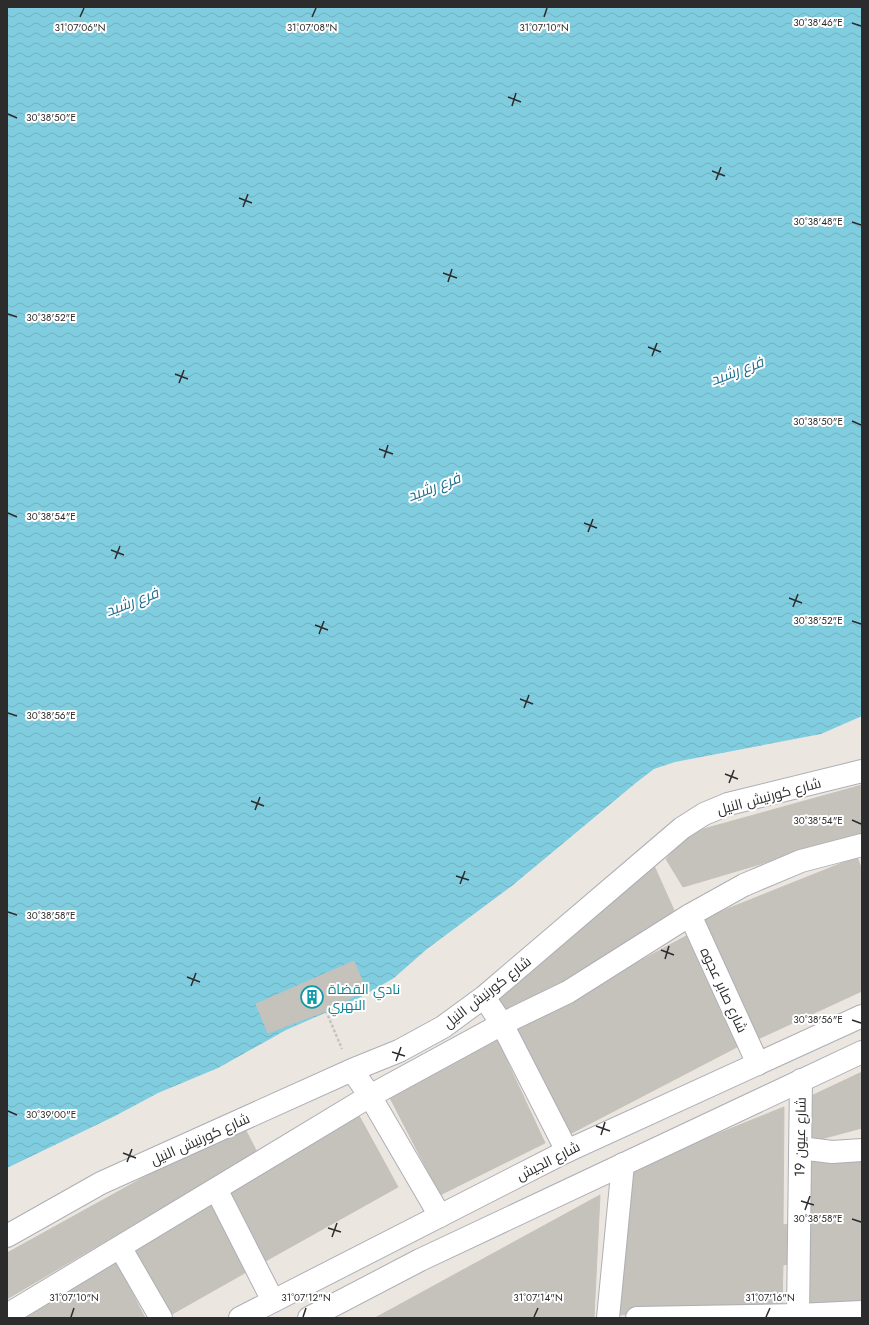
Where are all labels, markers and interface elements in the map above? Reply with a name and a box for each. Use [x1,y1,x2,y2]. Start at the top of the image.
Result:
text: 30°38'46"E [793,15,843,30]
text: 31°07'06"N [55,20,106,35]
text: 31°07'08"N [287,20,337,35]
text: 31°07'10"N [519,20,569,35]
text: 30°38'50"E [26,110,76,125]
text: 30°38'48"E [793,214,843,229]
text: 30°38'52"E [26,310,76,325]
water label: فرع رشيد [707,351,768,391]
text: 30°38'50"E [793,414,843,429]
water label: فرع رشيد [404,467,465,507]
text: 30°38'54"E [26,509,76,524]
water label: فرع رشيد [102,582,163,622]
text: 30°38'52"E [793,613,843,628]
text: 30°38'56"E [26,708,76,723]
street label: شارع كورنيش النيل [715,772,823,820]
text: 30°38'54"E [793,813,843,828]
text: 30°38'58"E [26,908,76,923]
street label: شارع صابر عجوه [695,944,753,1036]
street label: شارع كورنيش النيل [439,951,535,1033]
place label: نادي القضاة النهري [328,979,400,1017]
building icon: نادي القضاة النهري [299,984,325,1010]
text: 30°38'56"E [793,1012,843,1027]
street label: شارع عيون 19 [789,1097,811,1177]
text: 30°39'00"E [26,1107,76,1122]
street label: شارع كورنيش النيل [147,1108,253,1170]
street label: شارع الجيش [513,1136,583,1186]
text: 30°38'58"E [793,1211,843,1226]
text: 31°07'10"N [49,1290,99,1305]
text: 31°07'12"N [281,1290,331,1305]
text: 31°07'14"N [513,1290,563,1305]
text: 31°07'16"N [745,1290,795,1305]

